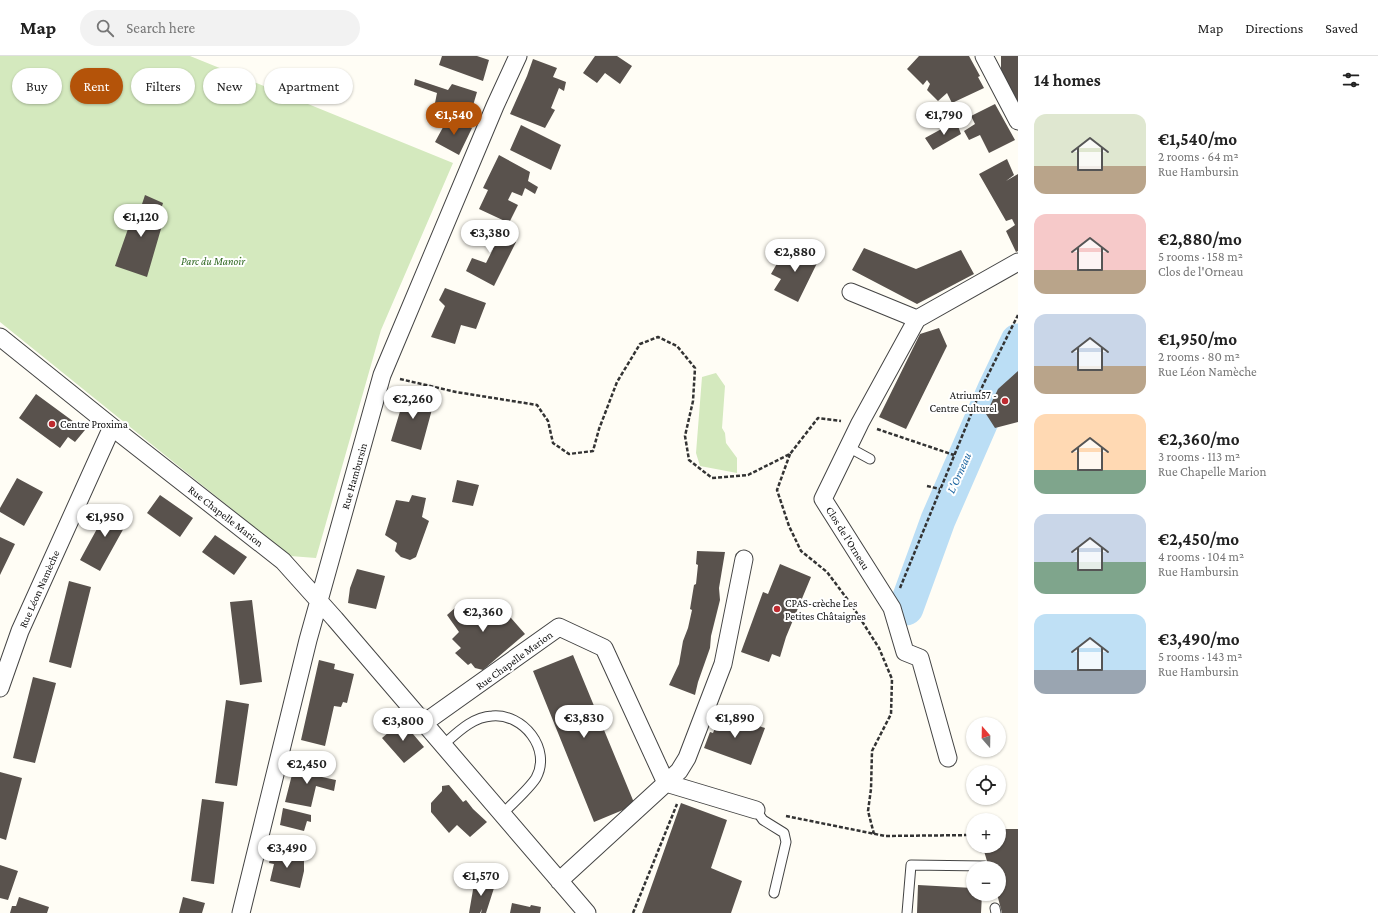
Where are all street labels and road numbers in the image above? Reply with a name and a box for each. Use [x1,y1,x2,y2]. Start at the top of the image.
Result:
street label: Rue Hambursin [339,441,369,510]
street label: Rue Chapelle Marion [186,483,266,550]
street label: Clos de l'Orneau [824,504,872,572]
street label: Rue Léon Namèche [17,548,62,630]
street label: Rue Chapelle Marion [473,628,555,693]

